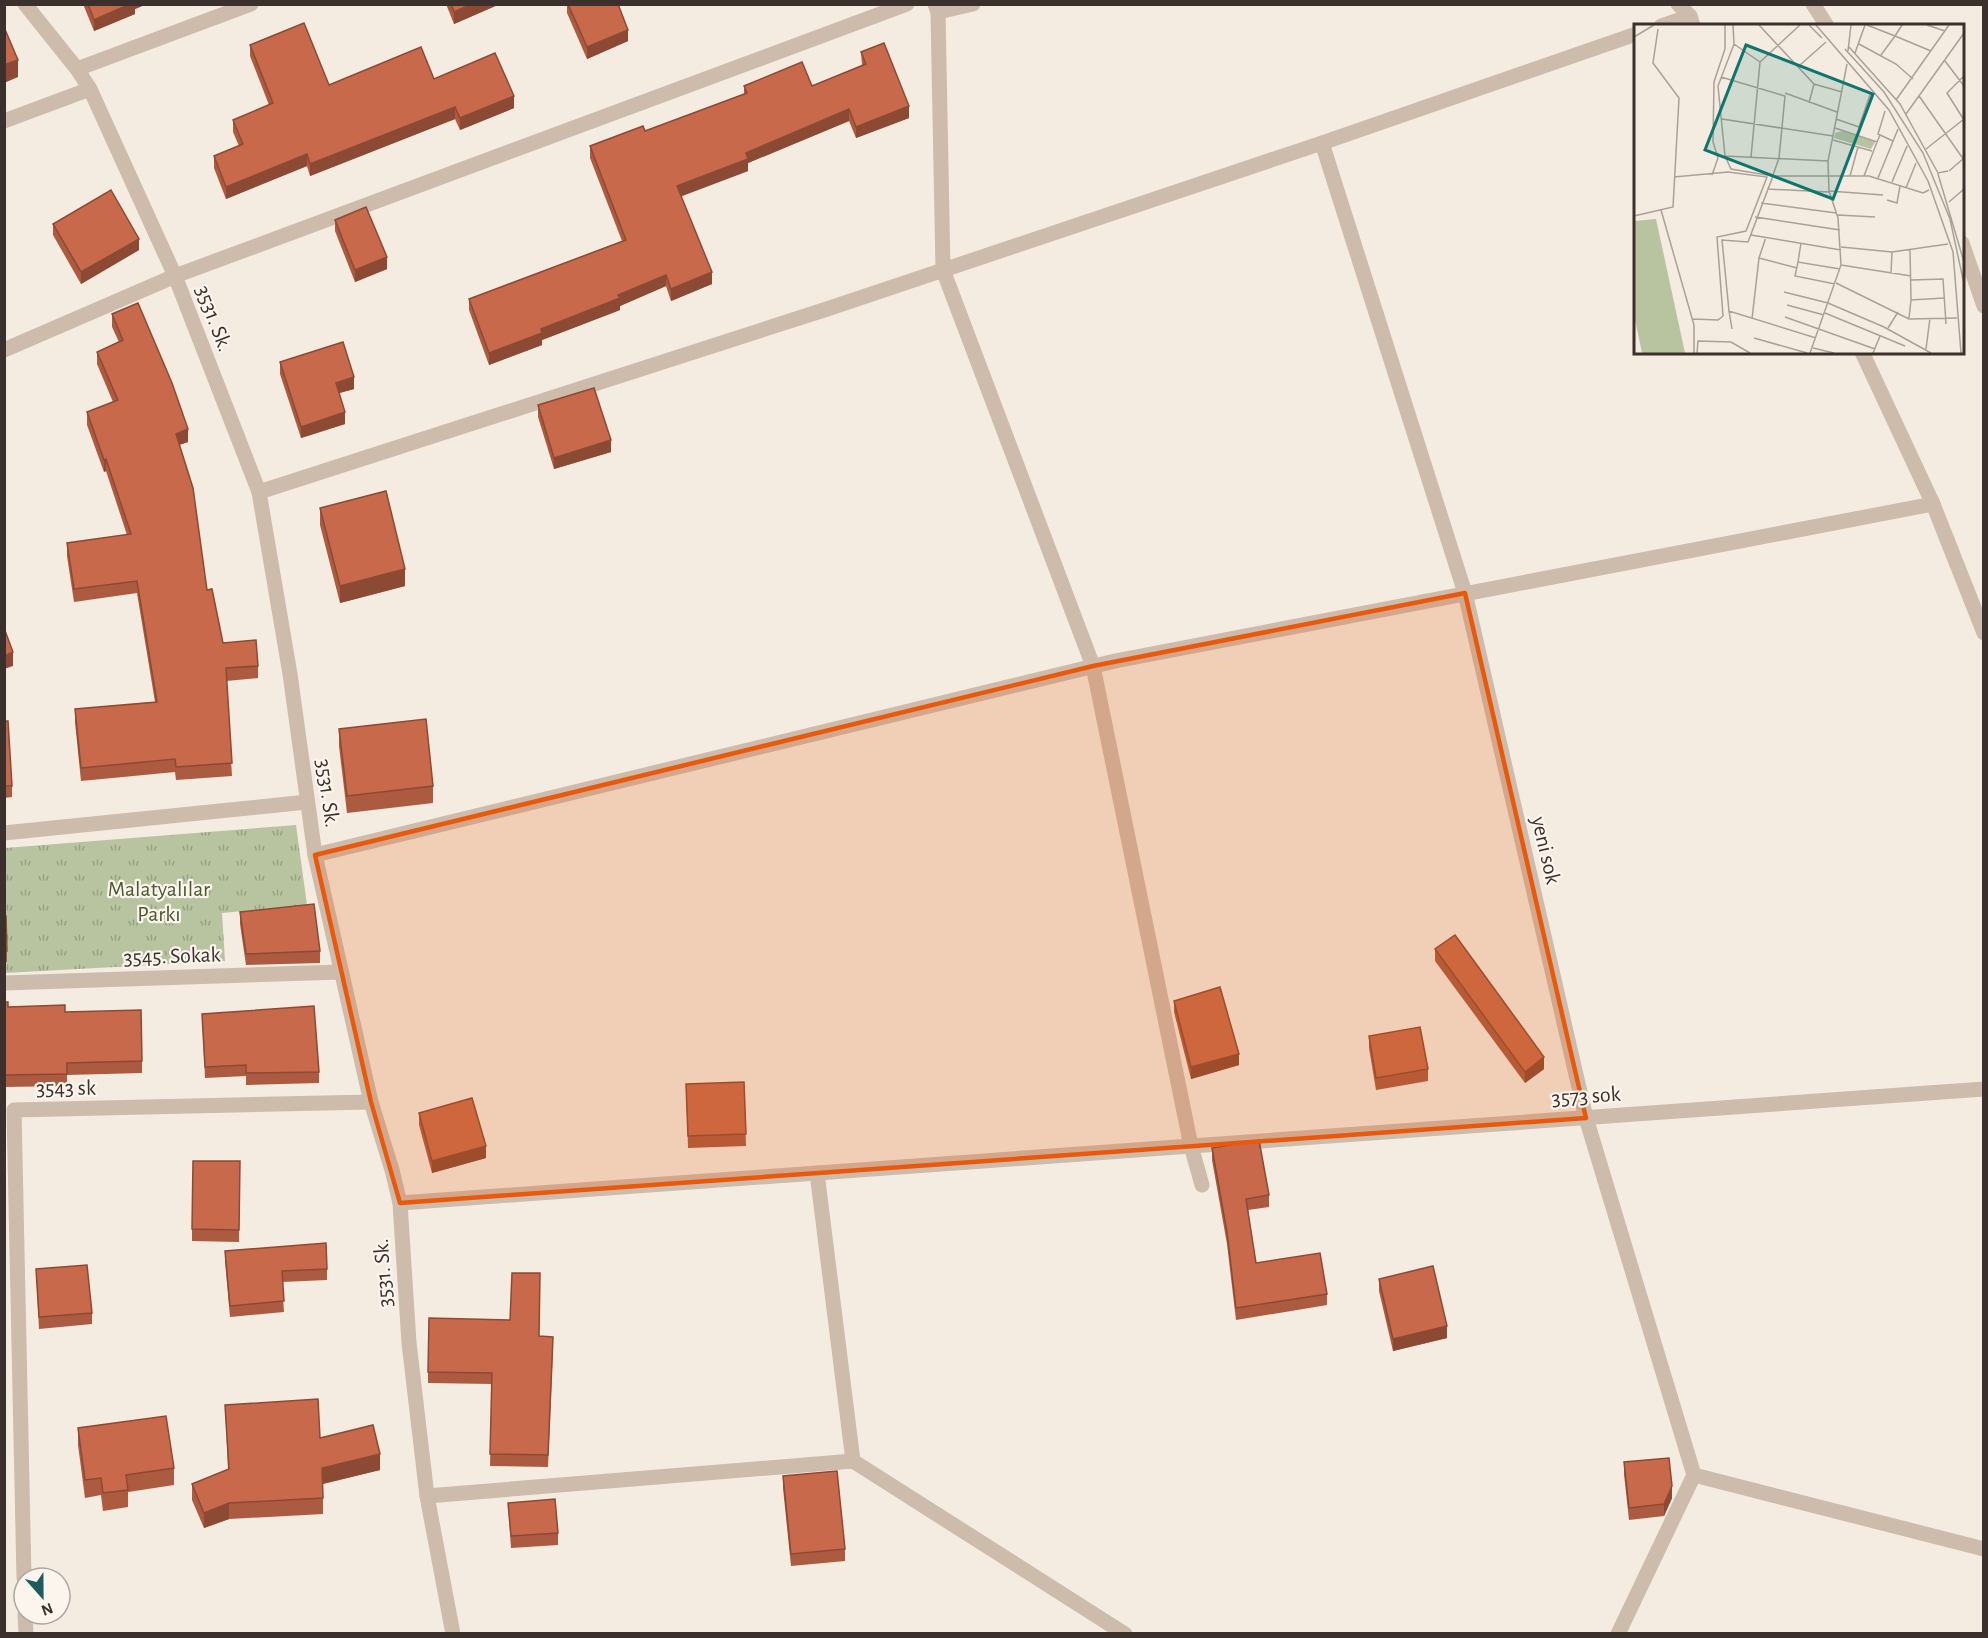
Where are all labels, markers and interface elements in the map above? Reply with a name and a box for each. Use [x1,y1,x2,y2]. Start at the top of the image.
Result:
inset map [1634,24,1964,354]
street label: 3531. Sk. [191,282,237,354]
street label: 3531. Sk. [312,758,344,829]
street label: yeni sok [1527,813,1564,886]
park label: Malatyalılar Parkı [108,878,210,925]
street label: 3545. Sokak [123,943,221,969]
street label: 3543 sk [36,1076,96,1100]
street label: 3573 sok [1551,1083,1621,1109]
street label: 3531. Sk. [370,1238,396,1308]
north arrow [12,1566,72,1626]
text: N [39,1600,55,1619]

